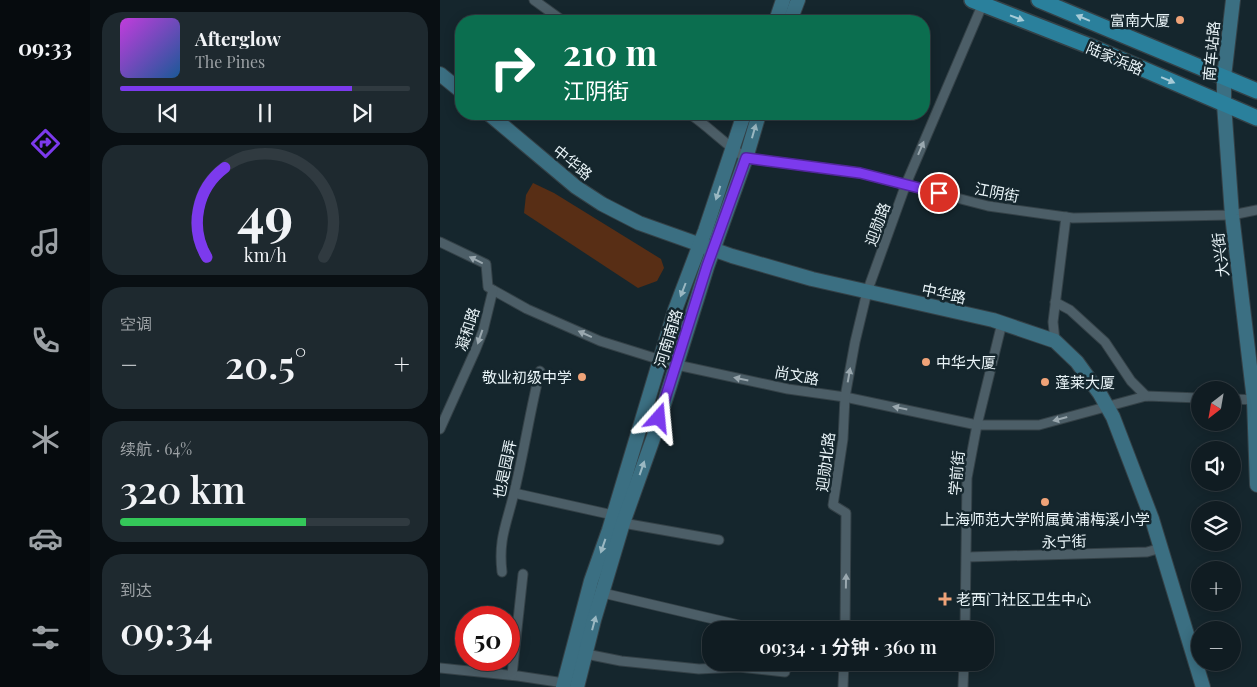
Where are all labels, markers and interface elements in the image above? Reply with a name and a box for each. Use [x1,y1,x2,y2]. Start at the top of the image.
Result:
place label: 富南大厦 [1110,10,1170,30]
one-way arrow [1076,14,1090,22]
marker: 富南大厦 [1174,14,1186,26]
one-way arrow [1010,15,1025,22]
street label: 南车站路 [1198,20,1224,82]
text: Afterglow [195,25,281,51]
text: 210 m [563,28,657,75]
text: 09:33 [18,32,72,62]
icon: right [480,35,545,100]
street label: 陆家浜路 [1083,37,1147,79]
text: The Pines [195,51,265,72]
text: 江阴街 [563,75,629,105]
one-way arrow [1160,77,1175,85]
icon: previous [154,99,182,127]
icon: pause [251,99,279,127]
icon: next [348,99,376,127]
one-way arrow [750,124,758,139]
icon: directions [28,126,63,161]
street label: 中华路 [549,140,597,184]
one-way arrow [917,141,925,155]
pin [918,172,960,214]
street label: 江阴街 [973,178,1021,206]
icon: arrive [925,179,953,207]
text: 49 [237,180,293,249]
one-way arrow [714,186,721,201]
street label: 迎勋路 [860,199,894,249]
icon: music [28,225,63,260]
street label: 大兴街 [1207,231,1233,279]
text: km/h [244,243,287,266]
one-way arrow [468,255,483,264]
street label: 中华路 [920,279,968,307]
one-way arrow [678,283,686,298]
street label: 凝和路 [451,305,483,353]
street label: 河南南路 [650,306,686,370]
text: 空调 [120,313,152,334]
icon: phone [28,323,63,358]
one-way arrow [476,330,483,345]
one-way arrow [578,330,592,338]
text: 20.5° [225,338,307,389]
text: − [120,345,138,382]
text: + [394,345,410,382]
place label: 中华大厦 [936,352,996,372]
marker: 中华大厦 [920,356,932,368]
street label: 尚文路 [773,361,821,389]
one-way arrow [846,366,854,382]
place label: 敬业初级中学 [482,367,572,387]
marker: 敬业初级中学 [576,371,588,383]
place label: 蓬莱大厦 [1055,372,1115,392]
one-way arrow [732,374,748,382]
marker: 蓬莱大厦 [1039,376,1051,388]
north arrow [1191,381,1241,431]
map controls [1191,381,1241,671]
position arrow [632,391,684,443]
one-way arrow [892,404,908,412]
one-way arrow [1053,415,1068,423]
icon: climate [28,422,63,457]
street label: 迎勋北路 [811,431,839,493]
text: 续航 · 64% [120,438,192,459]
street label: 也是园弄 [488,438,520,500]
button: sound [1191,441,1241,491]
street label: 学前街 [944,450,968,496]
one-way arrow [638,460,646,475]
text: 320 km [120,463,246,514]
marker: 上海师范大学附属黄浦梅溪小学 [1039,496,1051,508]
button: layers [1191,501,1241,551]
place label: 上海师范大学附属黄浦梅溪小学 [940,509,1150,529]
icon: car [28,521,63,556]
street label: 永宁街 [1041,530,1087,552]
one-way arrow [599,538,606,553]
button: + [1191,561,1241,611]
one-way arrow [842,573,850,589]
text: 到达 [120,579,152,600]
place label: 老西门社区卫生中心 [956,589,1091,609]
marker: 老西门社区卫生中心 [938,592,952,606]
text: 09:34 [120,604,213,655]
speed limit sign: 50 [455,606,520,671]
one-way arrow [590,615,598,631]
icon: filters [28,620,63,655]
button: − [1191,621,1241,671]
text: 09:34 · 1 分钟 · 360 m [759,633,937,659]

